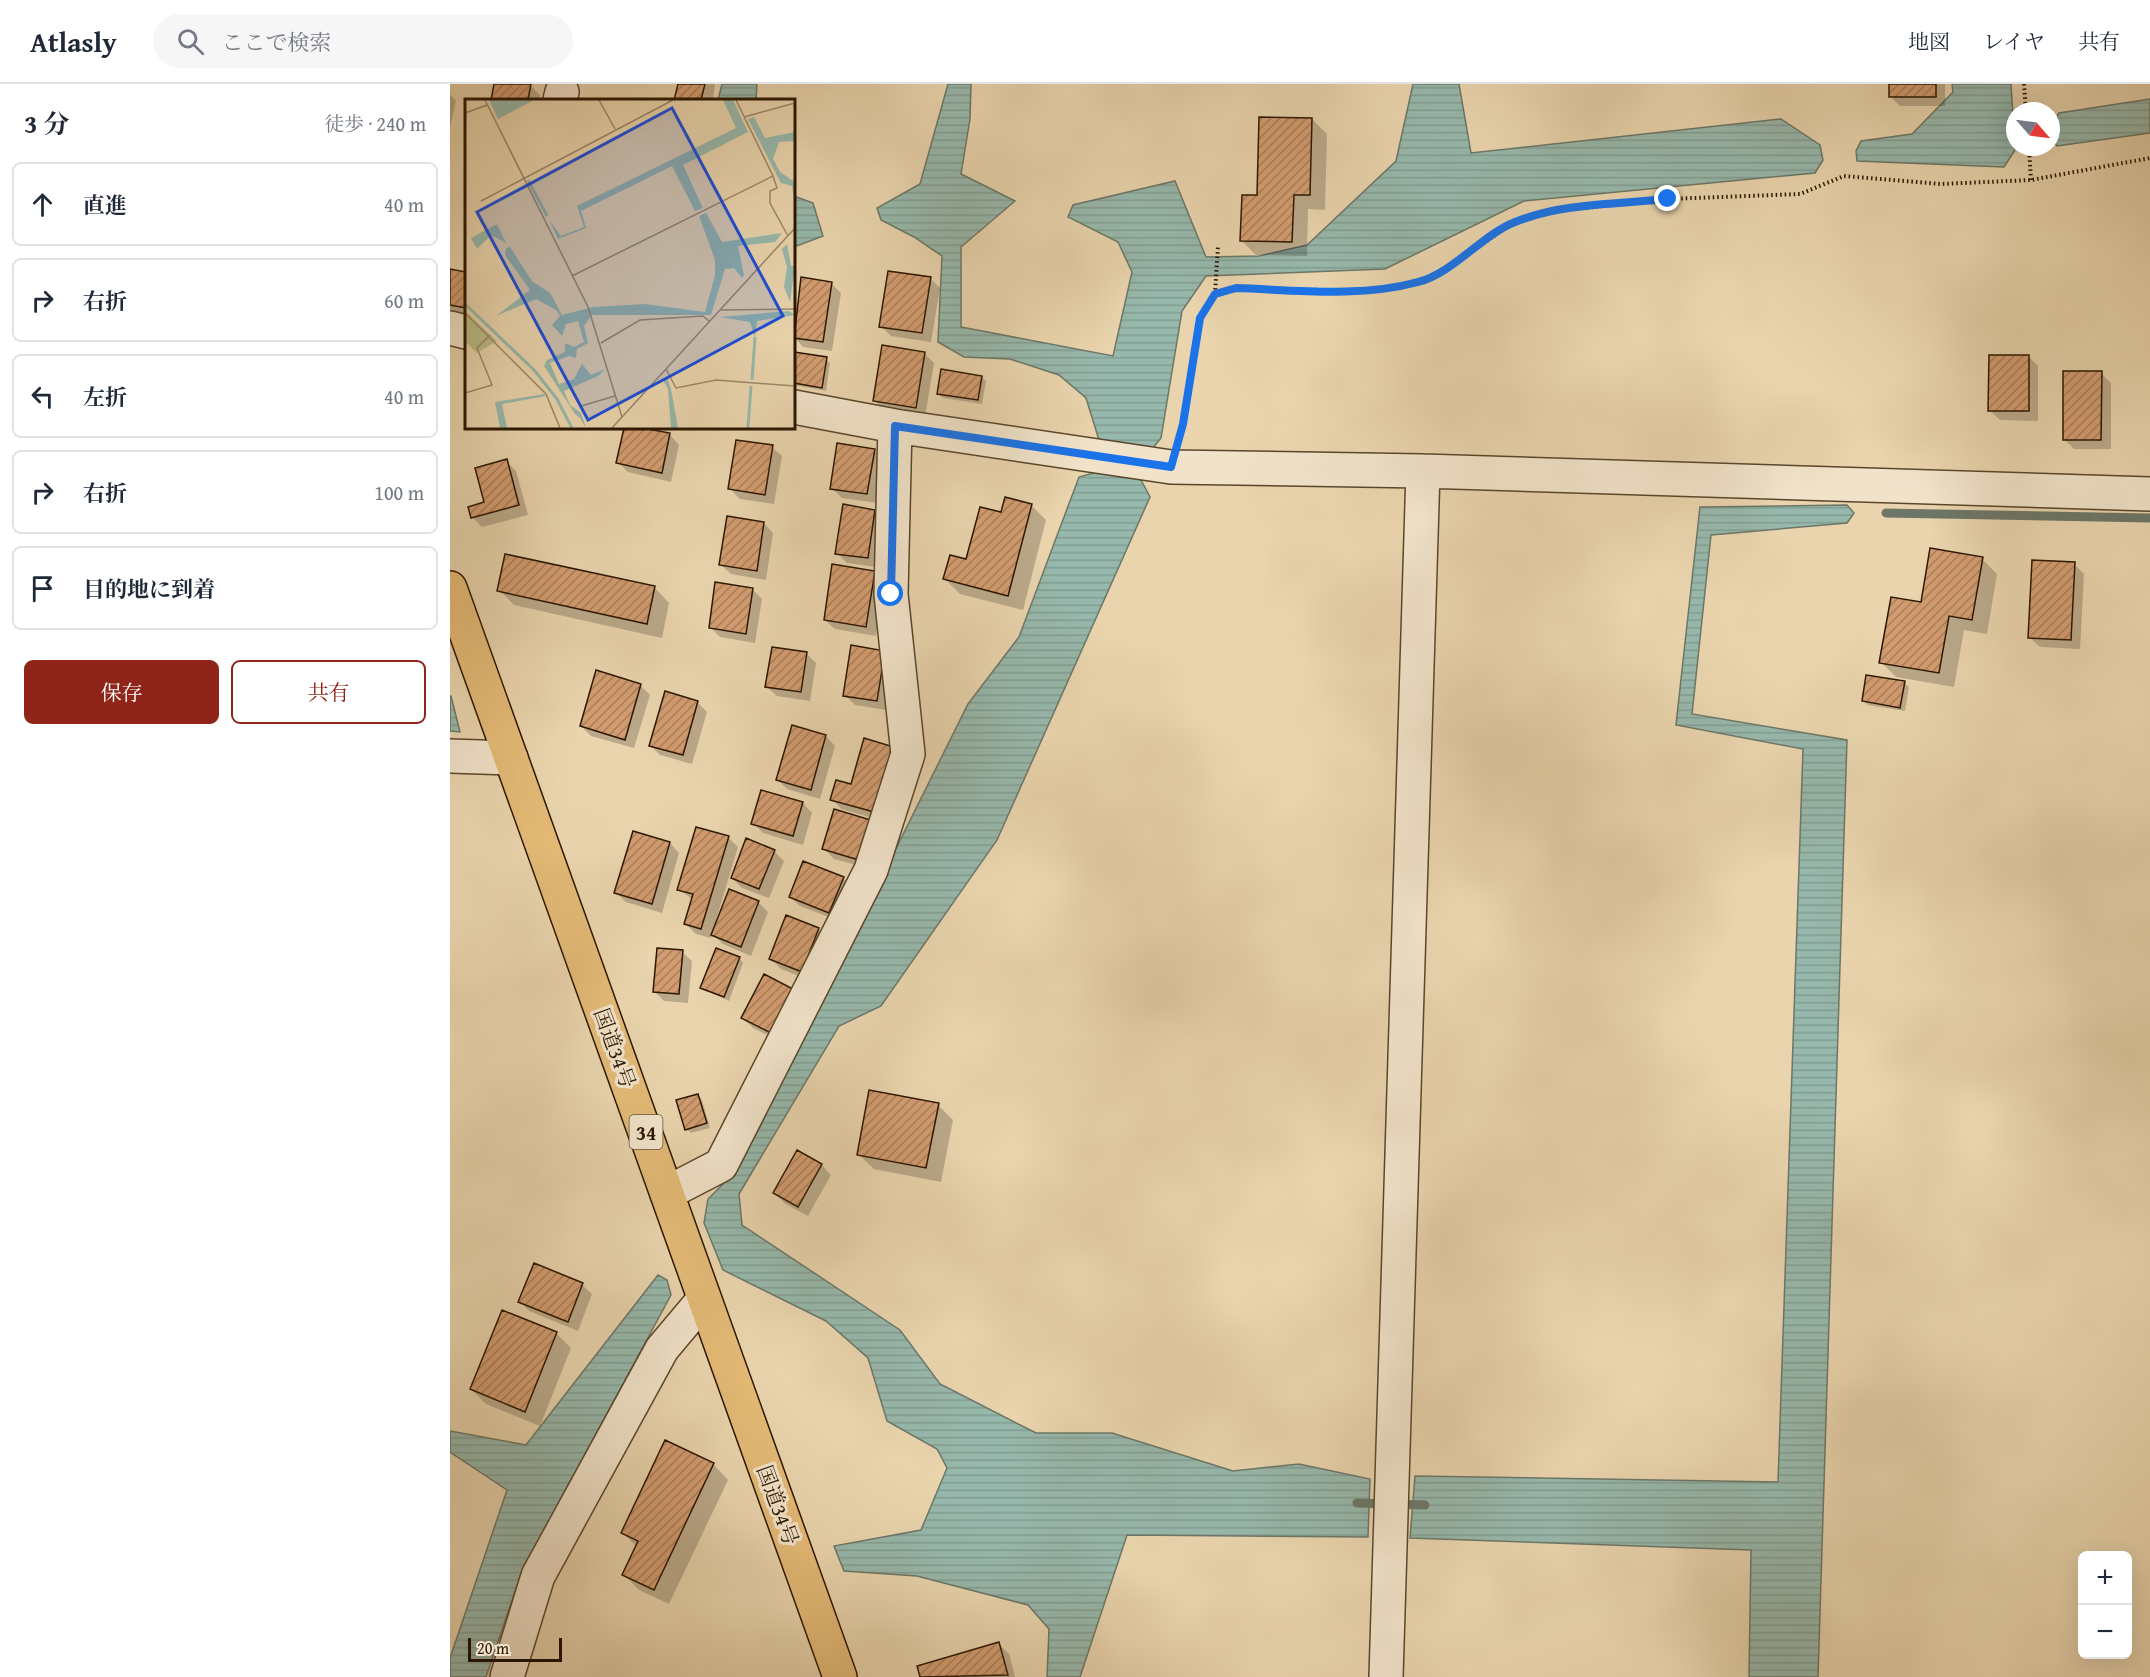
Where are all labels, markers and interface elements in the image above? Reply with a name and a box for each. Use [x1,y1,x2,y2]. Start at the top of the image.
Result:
search box [153,14,573,68]
text: Atlasly [30,21,117,62]
icon: search [174,25,207,58]
text: ここで検索 [222,26,332,58]
text: 地図 [1908,26,1950,57]
text: レイヤ [1983,26,2045,57]
text: 共有 [2078,26,2120,57]
inset map [465,99,795,429]
north arrow [2006,102,2060,156]
text: 3 分 [24,104,69,143]
text: 徒歩 · 240 m [324,109,426,138]
route end [1654,185,1680,211]
icon: ahead [26,188,59,221]
text: 直進 [83,189,127,221]
text: 40 m [384,190,424,219]
icon: right [26,284,59,317]
text: 右折 [83,285,127,317]
text: 60 m [384,286,424,315]
icon: left [26,380,59,413]
text: 左折 [83,381,127,413]
text: 40 m [384,382,424,411]
icon: right [26,476,59,509]
text: 右折 [83,477,127,509]
text: 100 m [374,478,424,507]
icon: arrive [26,572,59,605]
text: 目的地に到着 [83,573,215,605]
route start [877,580,903,606]
button: 保存 [24,660,219,724]
button: 共有 [231,660,426,724]
street label: 国道34号 [586,1004,644,1092]
road number: 34 [630,1115,662,1149]
street label: 国道34号 [749,1461,807,1549]
map controls [2078,1551,2132,1659]
button: + [2078,1551,2132,1605]
button: − [2078,1605,2132,1659]
scale bar [468,1635,562,1662]
text: 20 m [477,1636,509,1660]

